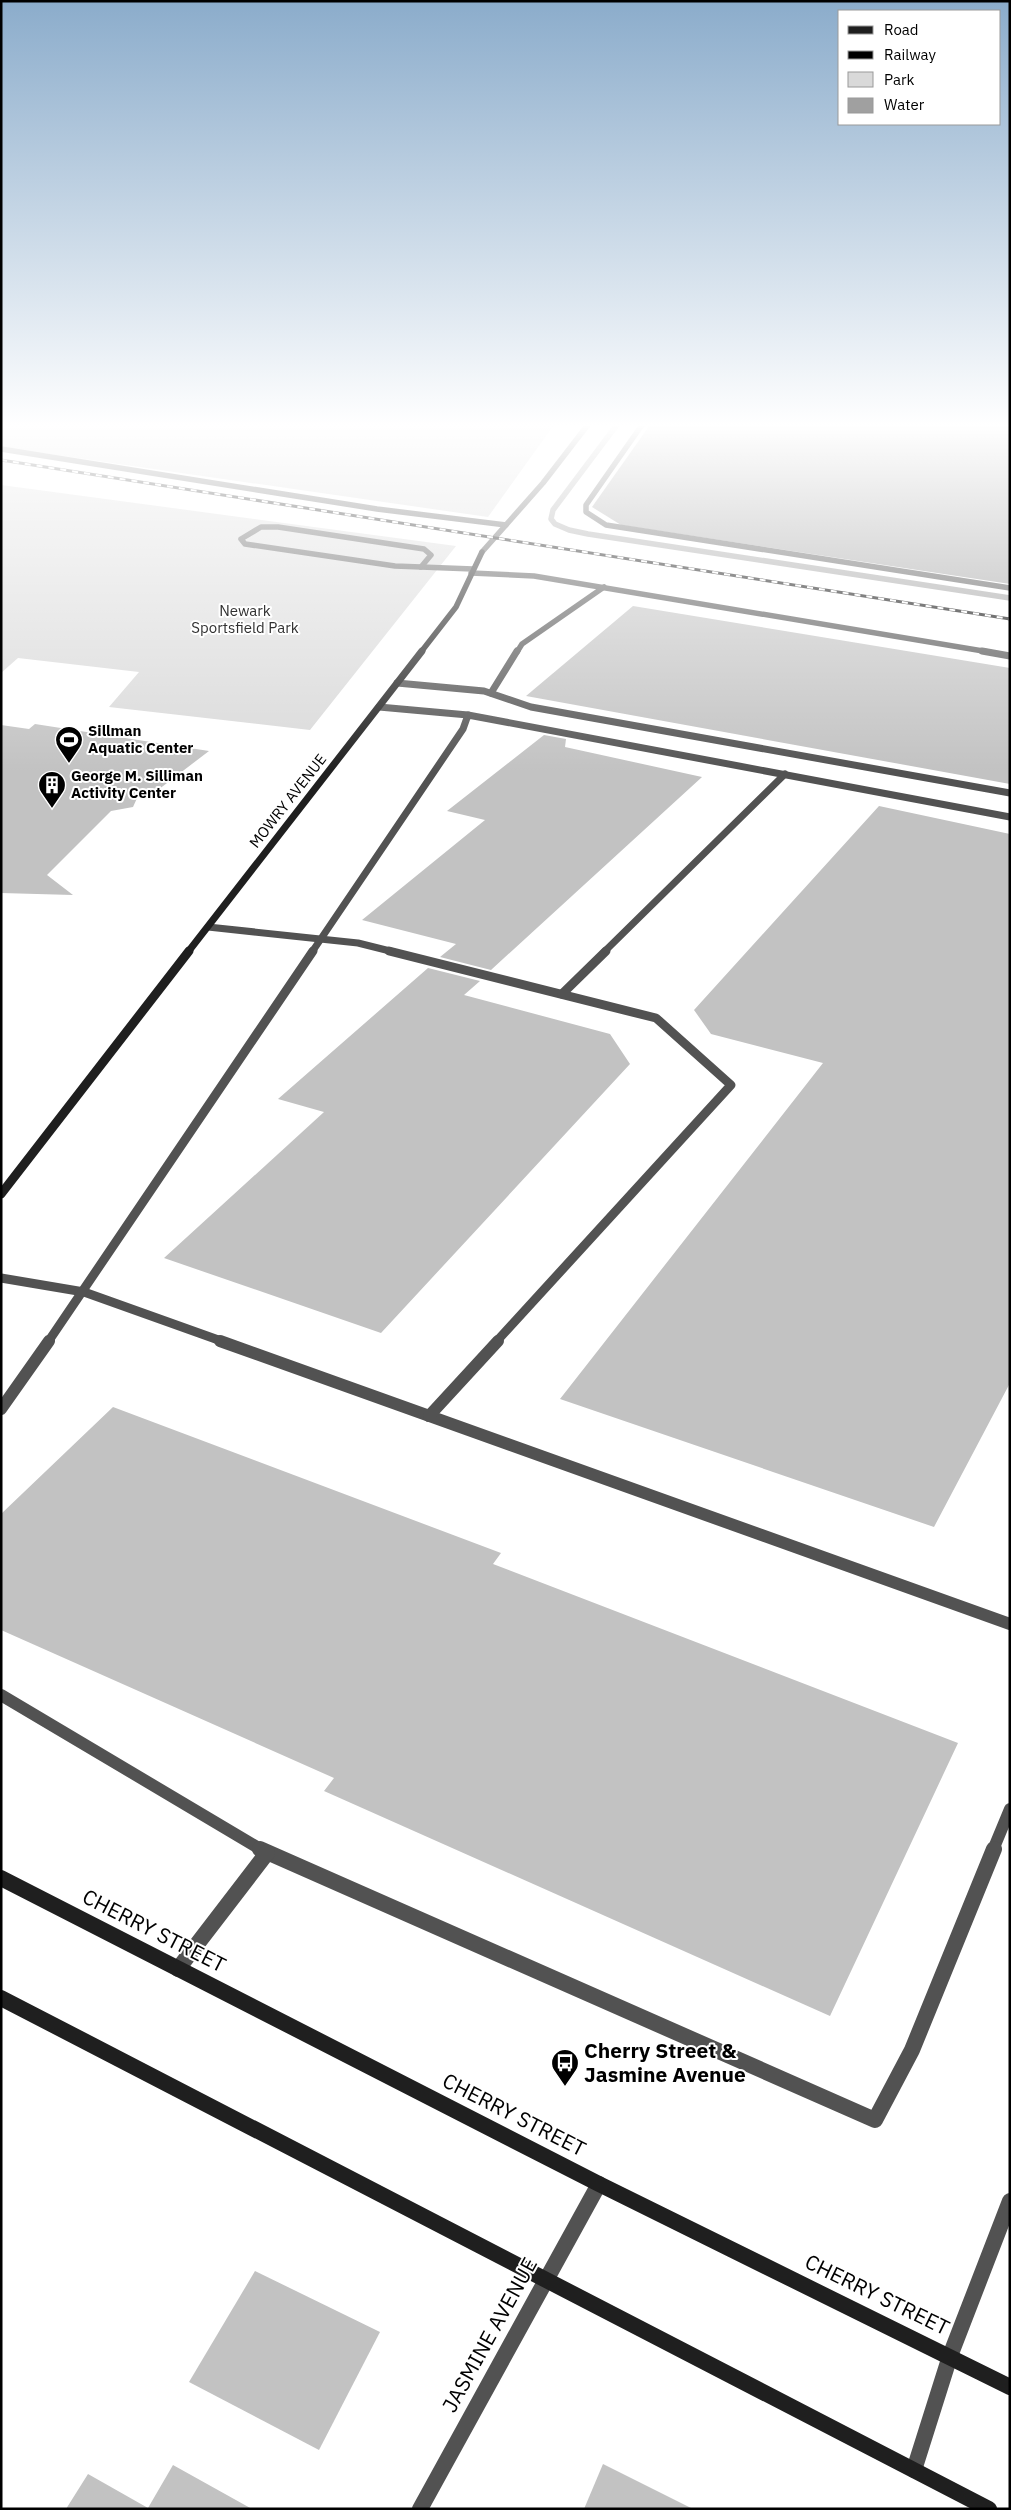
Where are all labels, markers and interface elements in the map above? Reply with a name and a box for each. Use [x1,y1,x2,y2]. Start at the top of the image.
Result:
legend [838,10,1001,125]
text: Road [884,20,919,39]
text: Railway [884,45,937,64]
text: Park [884,70,914,89]
text: Water [884,95,925,114]
park label: Newark Sportsfield Park [191,601,299,637]
place label: Sillman Aquatic Center [88,721,193,757]
sports icon: Sillman Aquatic Center [54,725,84,764]
street label: MOWRY AVENUE [245,750,330,851]
place label: George M. Silliman Activity Center [71,766,203,802]
building icon: George M. Silliman Activity Center [37,770,67,809]
street label: CHERRY STREET [78,1882,231,1978]
place label: Cherry Street & Jasmine Avenue [584,2036,746,2088]
bus stop icon: Cherry Street & Jasmine Avenue [550,2048,580,2087]
street label: CHERRY STREET [438,2066,591,2162]
street label: CHERRY STREET [801,2247,954,2341]
street label: JASMINE AVENUE [435,2252,543,2417]

